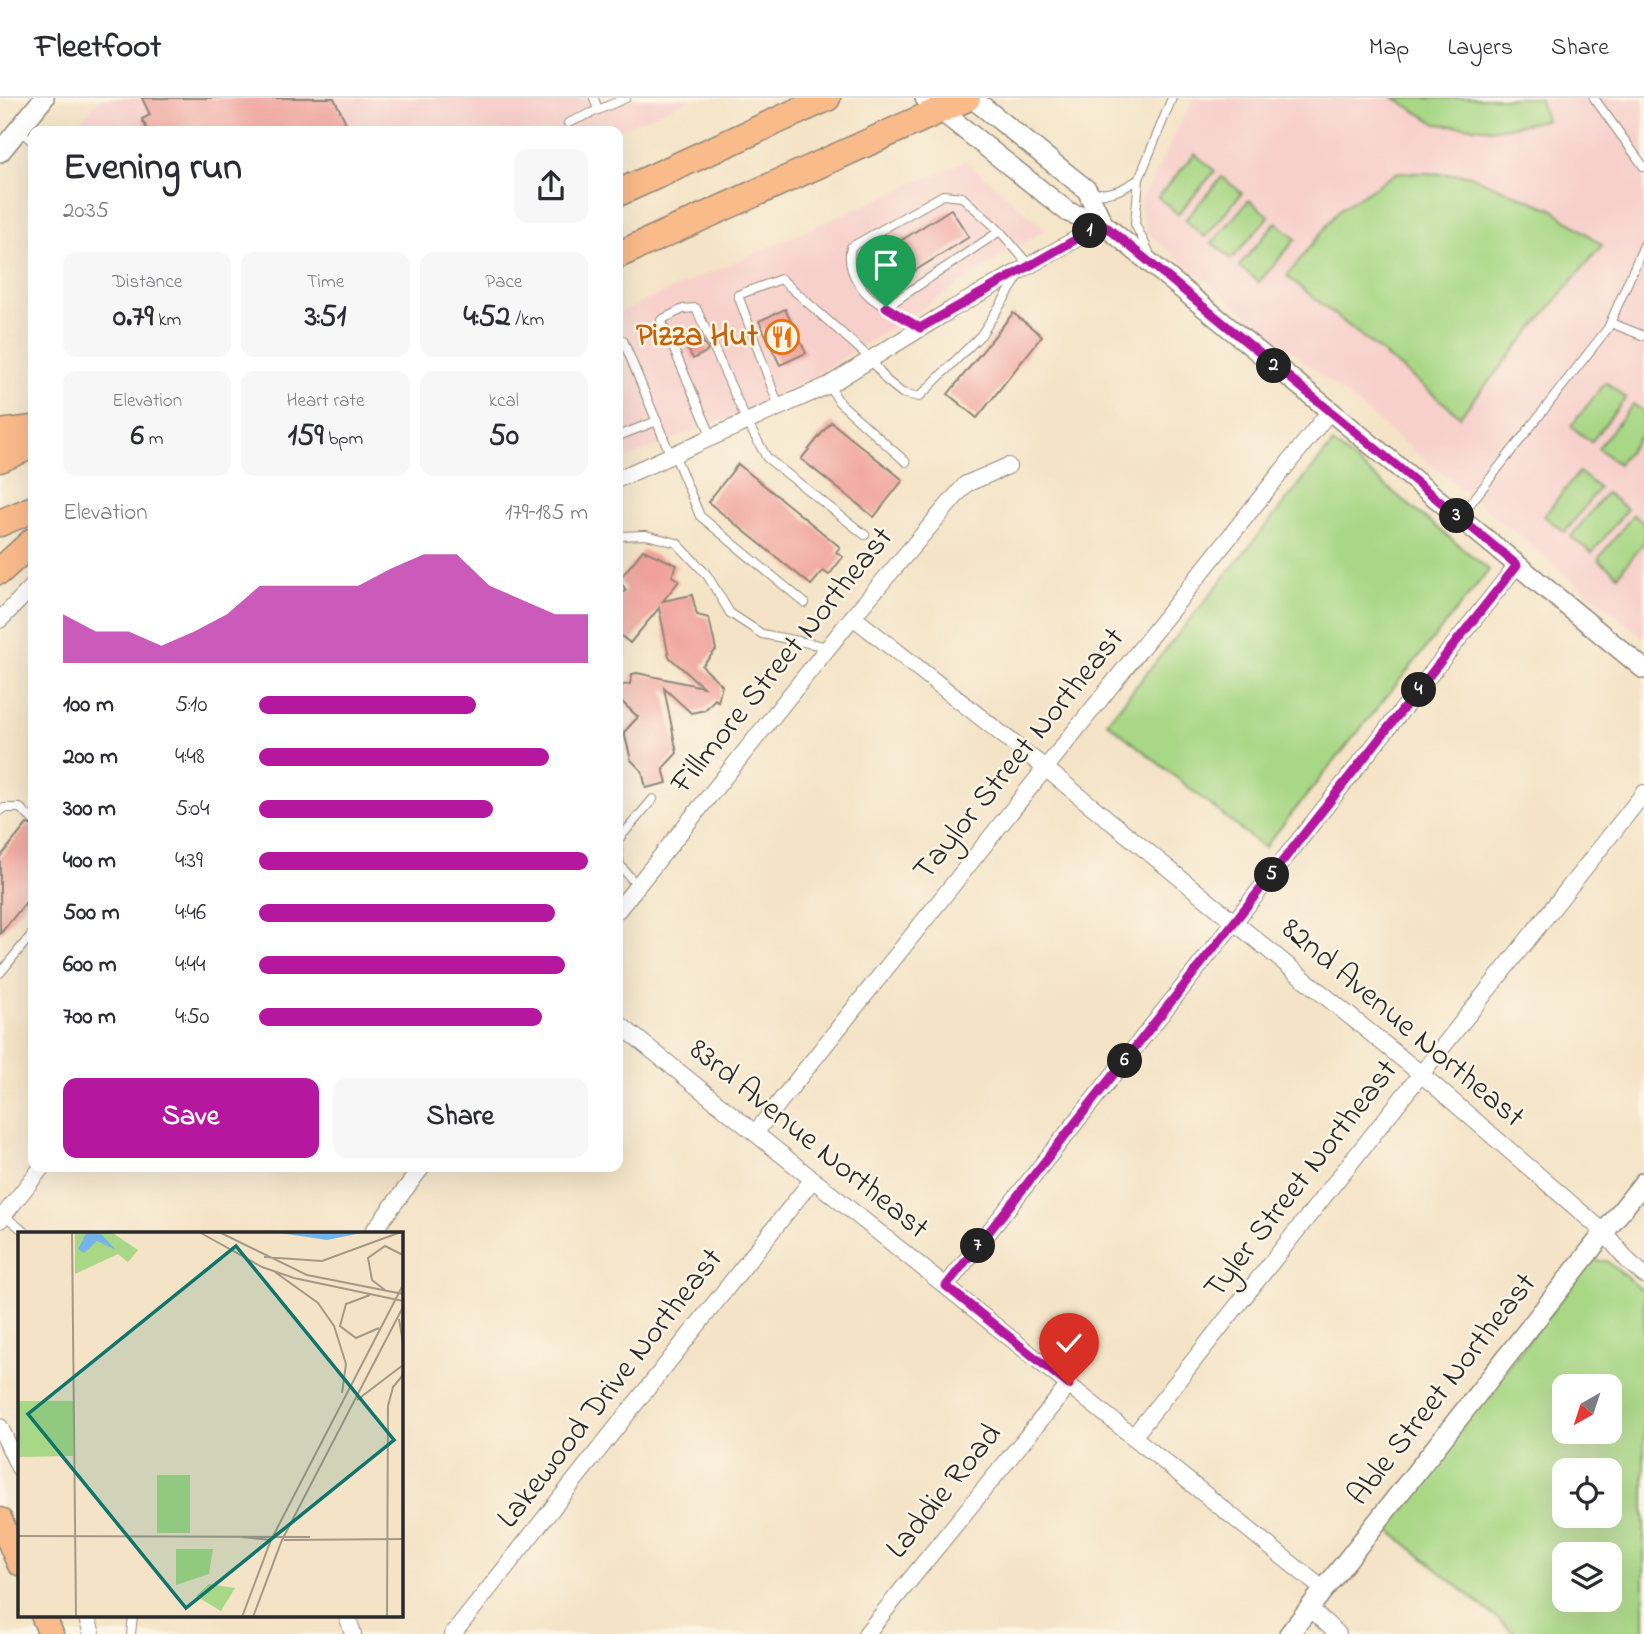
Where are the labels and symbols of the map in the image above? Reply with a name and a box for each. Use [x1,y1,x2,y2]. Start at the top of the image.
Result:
pin: 1 [1072,214,1108,248]
pin [856,235,916,307]
place label: Pizza Hut [636,314,758,361]
restaurant icon: Pizza Hut [763,318,801,356]
pin: 2 [1256,348,1292,384]
pin: 3 [1440,498,1474,534]
street label: Fillmore Street Northeast [660,517,906,806]
street label: Taylor Street Northeast [903,618,1137,892]
pin: 4 [1402,672,1436,708]
pin: 5 [1254,858,1290,892]
street label: 82nd Avenue Northeast [1270,908,1535,1141]
street label: 83rd Avenue Northeast [678,1028,939,1252]
pin: 6 [1108,1044,1142,1079]
street label: Tyler Street Northeast [1193,1050,1411,1310]
pin: 7 [960,1228,996,1264]
inset map [18,1232,402,1616]
street label: Lakewood Drive Northeast [486,1238,736,1539]
street label: Able Street Northeast [1337,1263,1549,1517]
pin [1039,1313,1099,1385]
north arrow [1552,1374,1622,1444]
street label: Laddie Road [876,1414,1014,1570]

